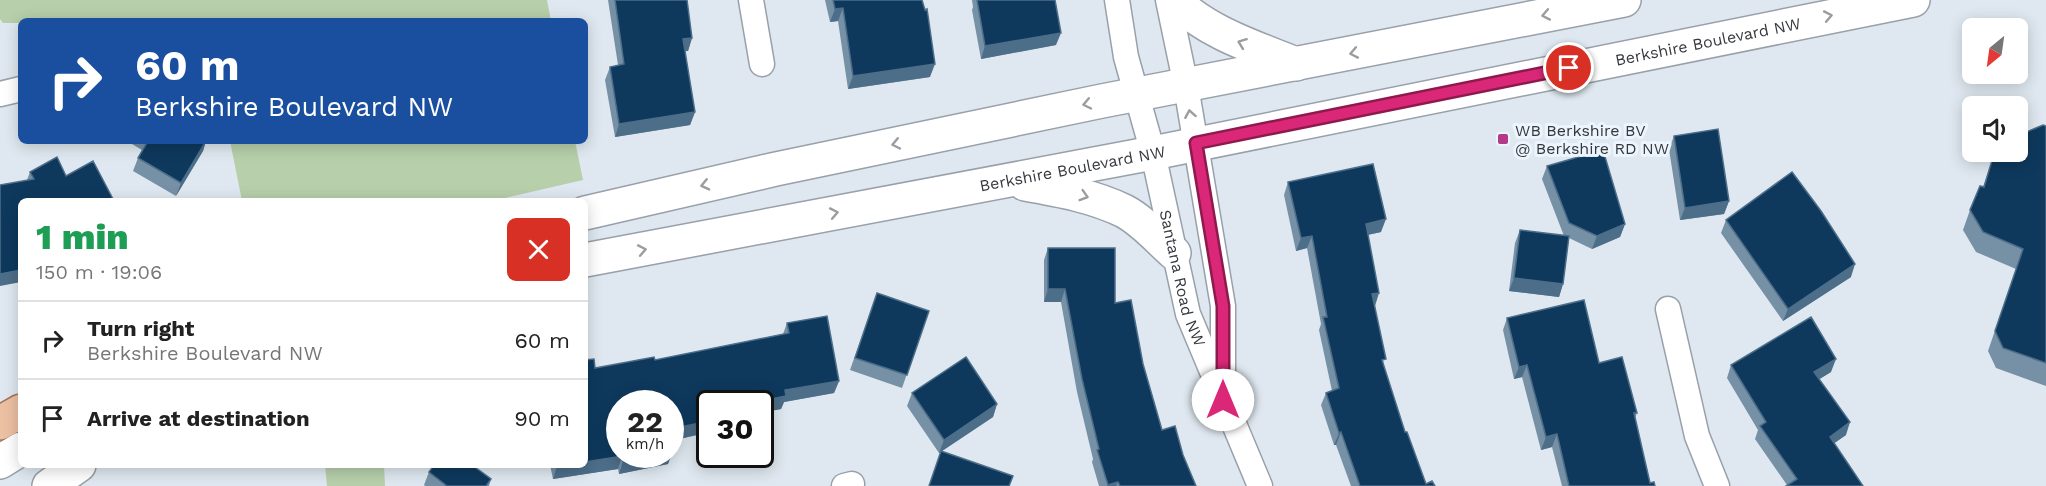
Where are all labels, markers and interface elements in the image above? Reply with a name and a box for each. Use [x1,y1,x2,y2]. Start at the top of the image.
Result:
one-way arrow [1541,8,1551,21]
one-way arrow [1823,10,1833,23]
street label: Berkshire Boulevard NW [1614,14,1802,70]
north arrow [1962,18,2028,84]
map controls [1962,18,2028,162]
one-way arrow [1237,37,1248,50]
text: 60 m [135,41,239,90]
icon: right [36,42,114,120]
pin [1543,42,1594,93]
one-way arrow [1350,46,1360,59]
icon: arrive [1552,51,1585,84]
text: Berkshire Boulevard NW [135,91,453,123]
button: sound [1962,96,2028,162]
one-way arrow [1082,97,1092,110]
one-way arrow [1185,110,1197,119]
place label: WB Berkshire BV @ Berkshire RD NW [1515,121,1669,158]
marker: WB Berkshire BV @ Berkshire RD NW [1496,132,1510,146]
one-way arrow [891,137,901,150]
street label: Berkshire Boulevard NW [978,142,1167,195]
one-way arrow [701,178,711,191]
one-way arrow [1078,189,1089,201]
one-way arrow [829,207,839,220]
street label: Santana Road NW [1156,208,1209,349]
text: 1 min [36,216,129,258]
button: close [507,218,570,281]
one-way arrow [638,244,647,256]
text: 150 m · 19:06 [36,260,162,284]
text: Turn right [87,316,194,341]
icon: right [36,324,69,357]
text: 60 m [514,328,570,353]
text: Berkshire Boulevard NW [87,341,323,365]
position arrow [1191,368,1255,432]
speed limit sign: 30 [696,390,774,468]
icon: arrive [36,402,69,435]
text: 22 [627,404,663,439]
text: Arrive at destination [87,406,310,431]
text: 90 m [514,406,570,431]
text: km/h [626,435,664,453]

